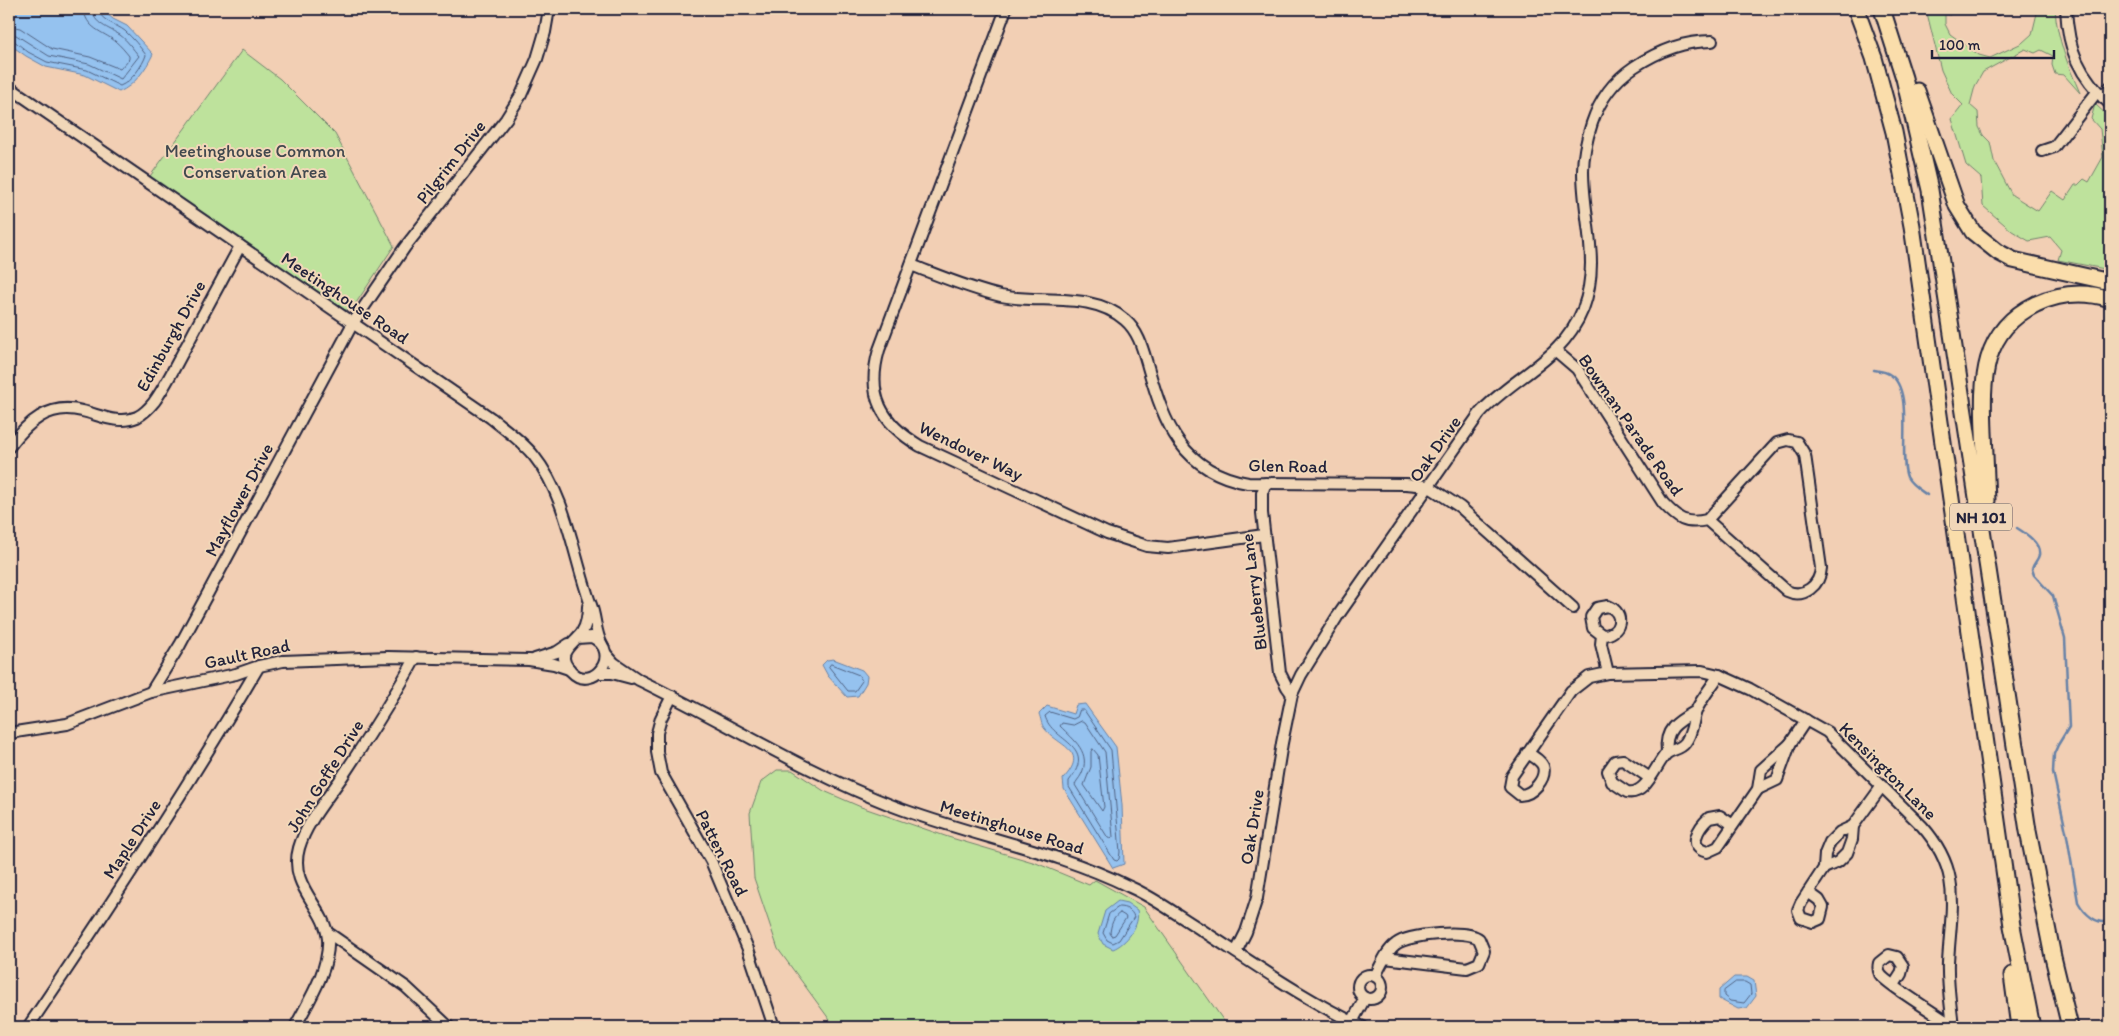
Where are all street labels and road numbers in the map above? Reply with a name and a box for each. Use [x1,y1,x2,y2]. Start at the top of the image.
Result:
street label: Pilgrim Drive [411,116,491,208]
street label: Meetinghouse Road [277,247,413,349]
street label: Edinburgh Drive [131,277,211,395]
street label: Bowman Parade Road [1574,350,1688,500]
street label: Oak Drive [1404,412,1466,486]
street label: Wendover Way [915,416,1027,486]
street label: Mayflower Drive [200,440,278,560]
street label: Glen Road [1248,454,1328,478]
road number: NH 101 [1950,504,2012,530]
street label: Blueberry Lane [1236,532,1272,652]
street label: Gault Road [202,634,292,674]
street label: John Goffe Drive [282,716,368,836]
street label: Kensington Lane [1834,717,1942,825]
street label: Oak Drive [1235,788,1269,866]
street label: Maple Drive [98,795,166,883]
street label: Meetinghouse Road [937,795,1087,859]
street label: Patten Road [691,806,753,900]

